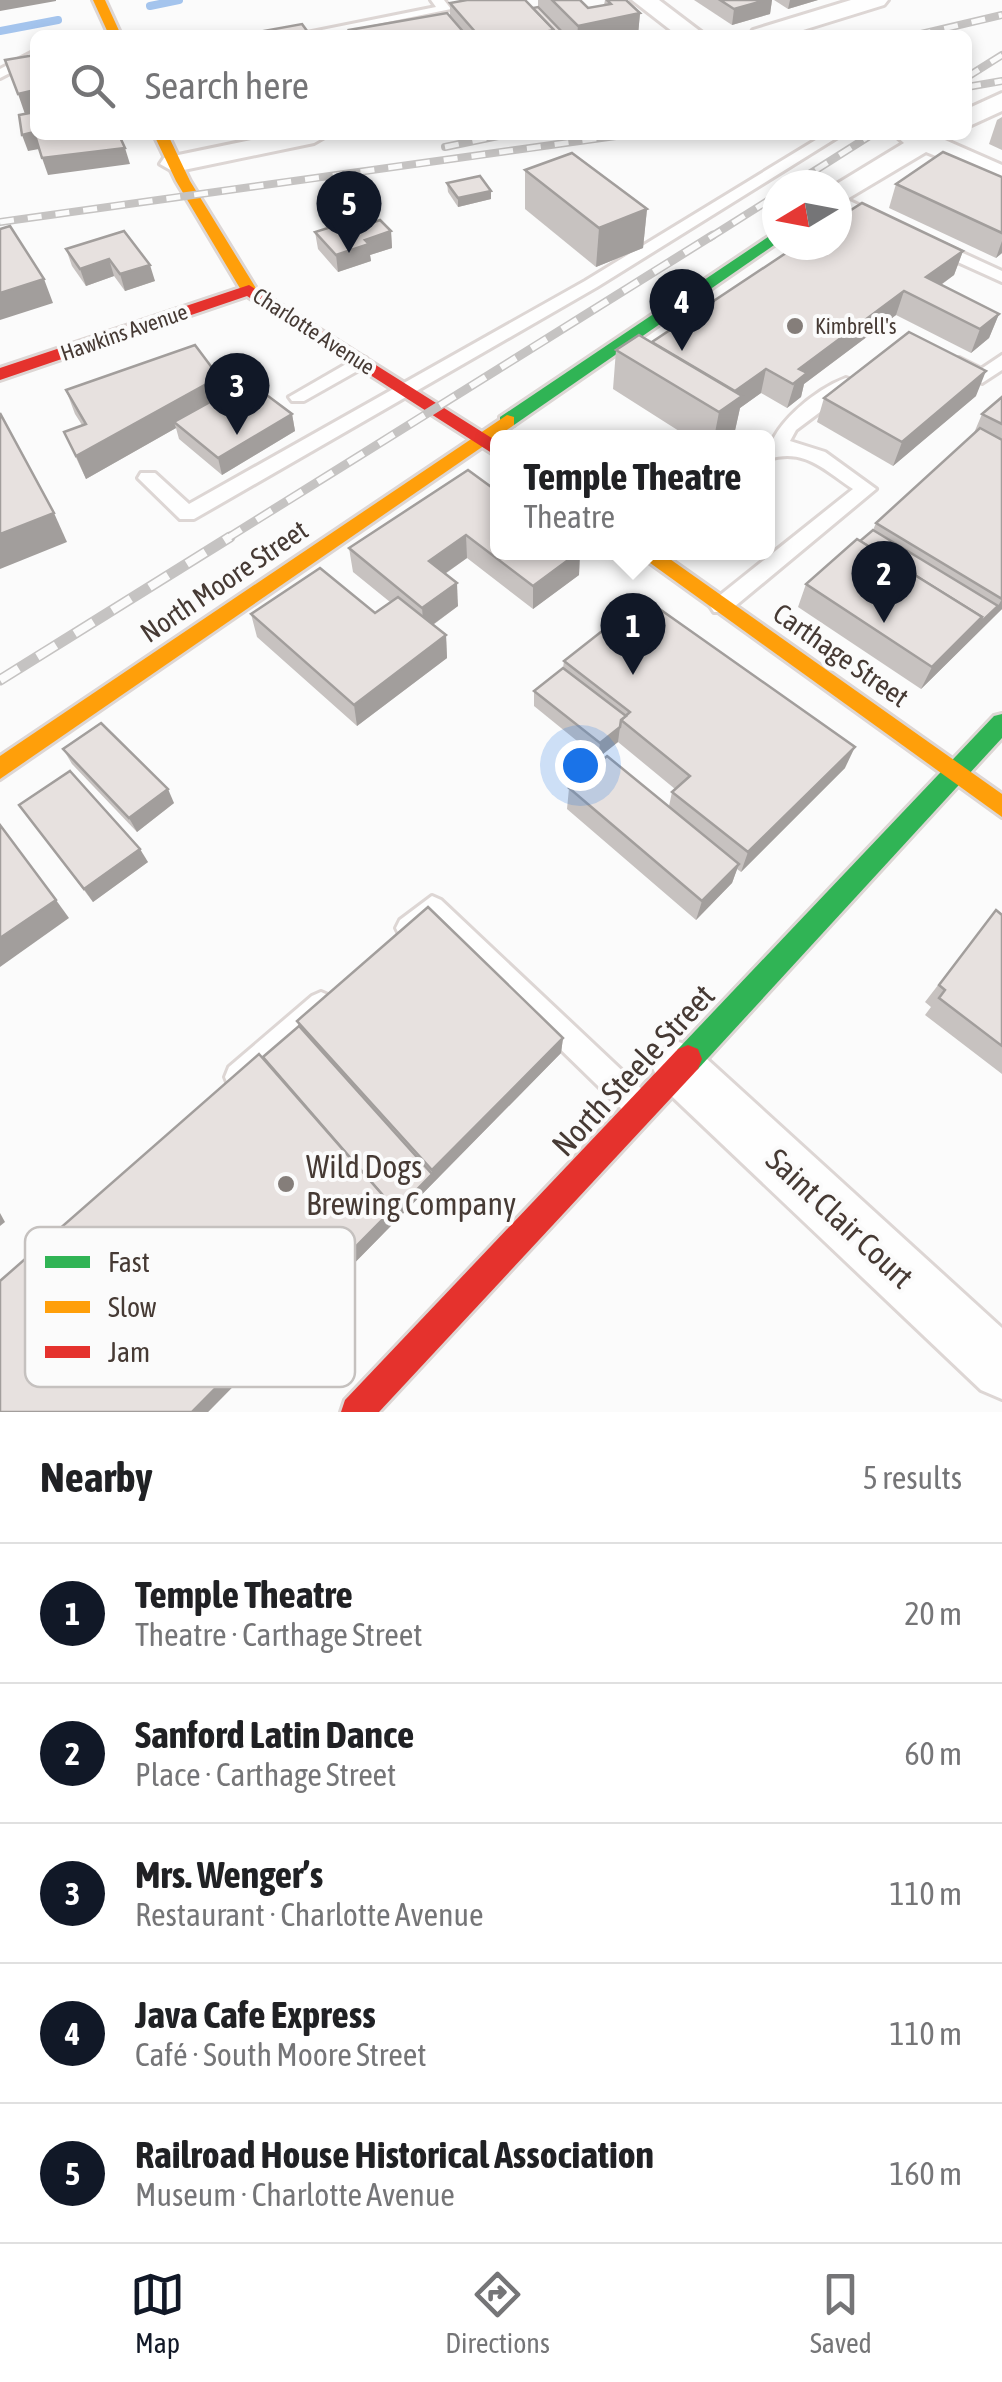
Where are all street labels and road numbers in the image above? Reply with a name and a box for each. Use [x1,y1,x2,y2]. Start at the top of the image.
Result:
street label: Charlotte Avenue [248,282,380,380]
street label: Hawkins Avenue [57,298,191,366]
street label: North Moore Street [134,513,314,649]
street label: Carthage Street [767,597,915,713]
street label: North Steele Street [544,977,722,1163]
street label: Saint Clair Court [759,1141,921,1295]

